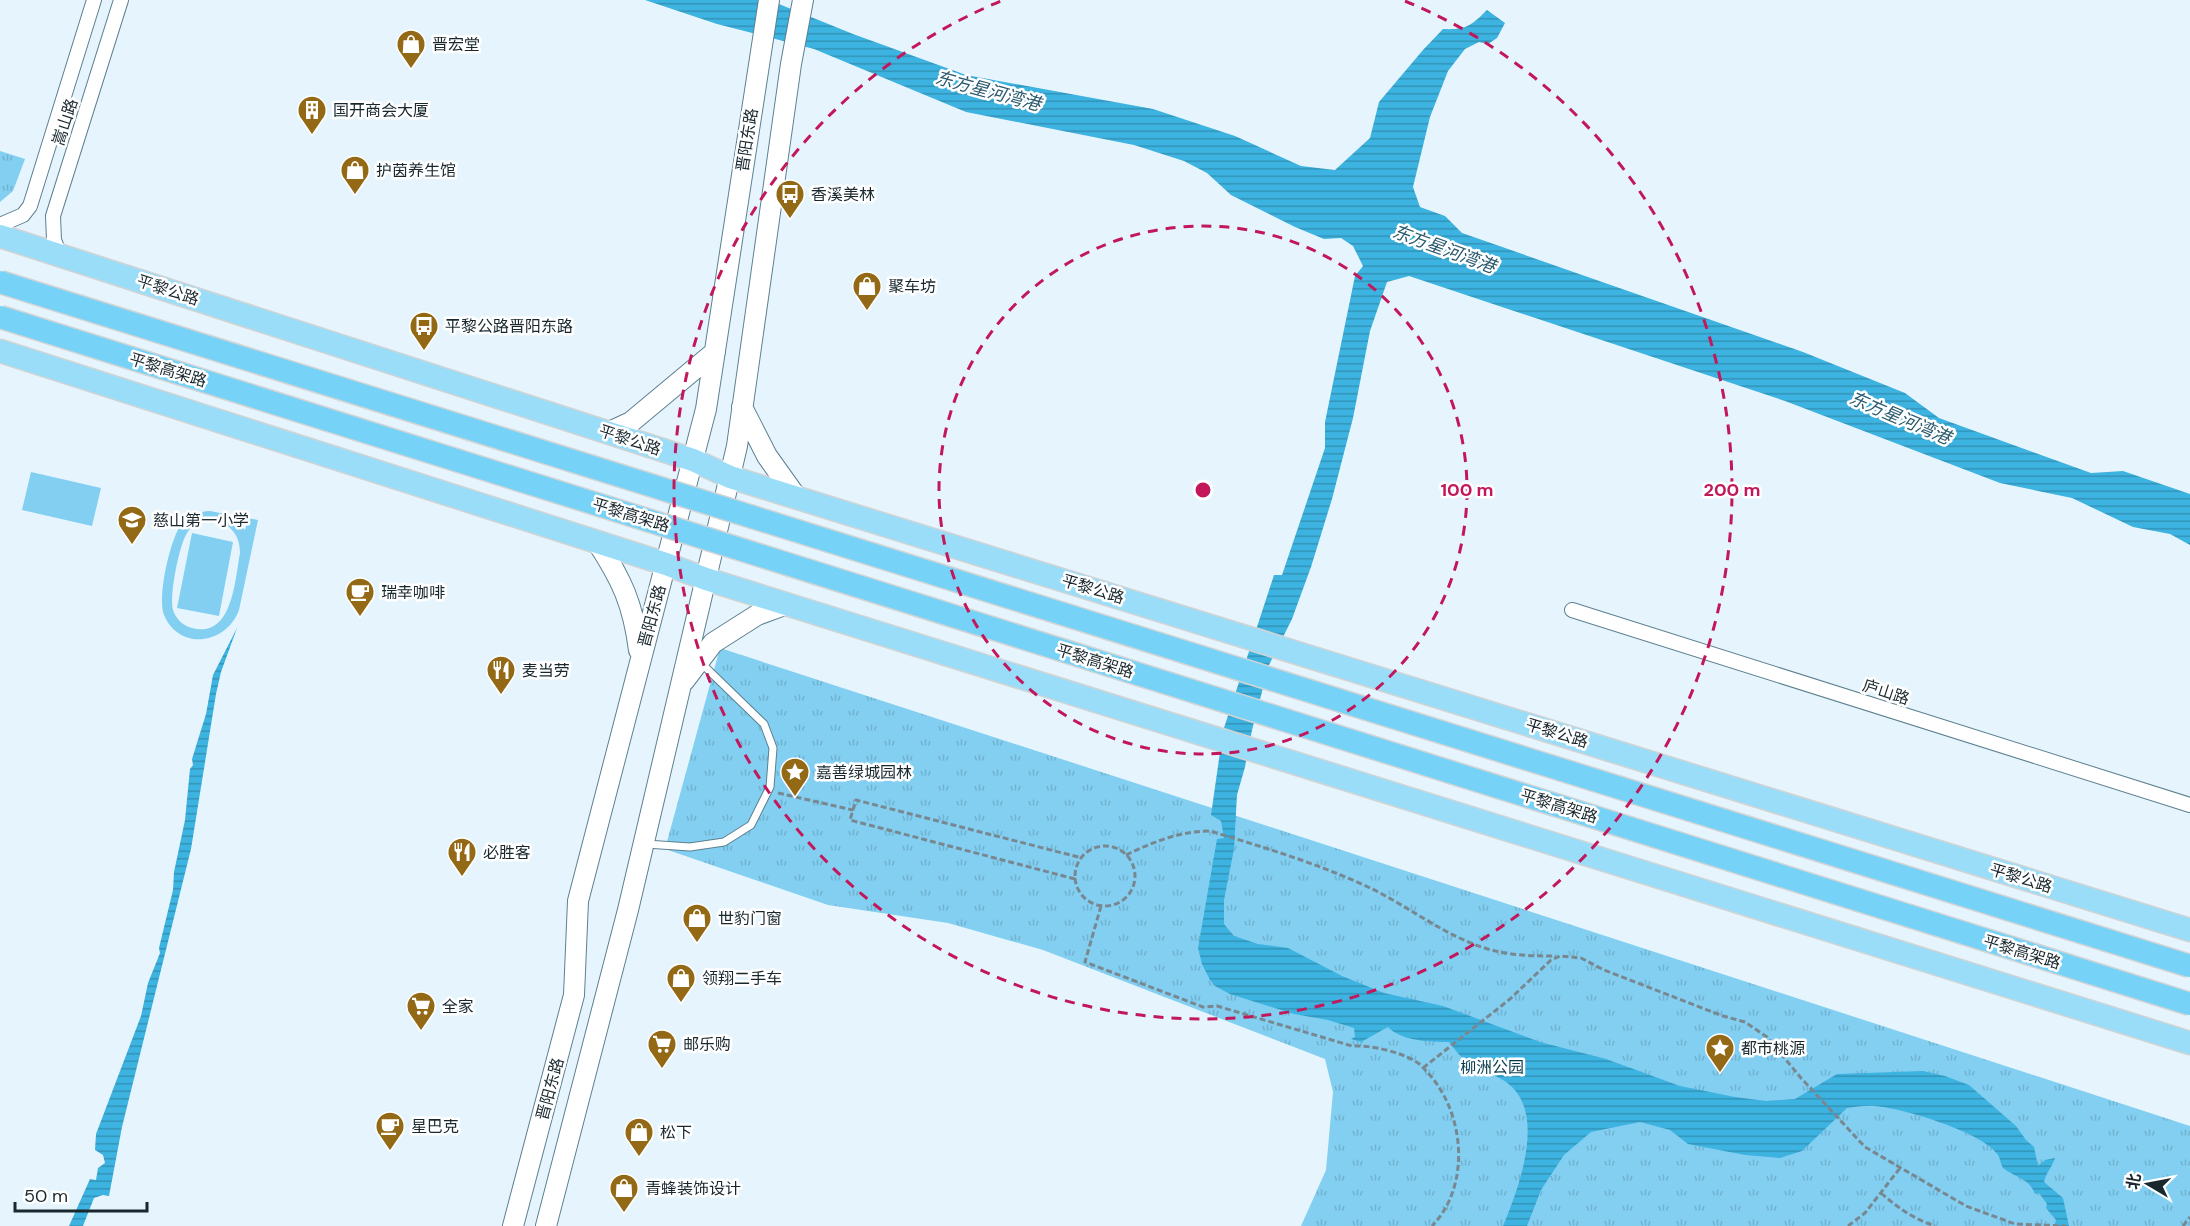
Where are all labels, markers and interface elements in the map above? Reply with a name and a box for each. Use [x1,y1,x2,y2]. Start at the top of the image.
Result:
shop icon: 晋宏堂 [395,28,427,70]
place label: 晋宏堂 [432,34,480,55]
water label: 东方星河湾港 [933,65,1046,117]
building icon: 国开商会大厦 [296,94,328,136]
street label: 嵩山路 [48,96,82,148]
place label: 国开商会大厦 [333,100,429,121]
street label: 晋阳东路 [732,107,762,173]
shop icon: 护茵养生馆 [339,154,371,196]
place label: 护茵养生馆 [376,160,456,181]
bus stop icon: 香溪美林 [774,178,806,220]
place label: 香溪美林 [811,184,875,205]
water label: 东方星河湾港 [1389,219,1502,280]
street label: 平黎公路 [134,270,202,310]
shop icon: 聚车坊 [851,270,883,312]
place label: 聚车坊 [888,276,936,297]
bus stop icon: 平黎公路晋阳东路 [408,310,440,352]
place label: 平黎公路晋阳东路 [445,316,573,337]
street label: 平黎高架路 [127,348,209,392]
water label: 东方星河湾港 [1846,386,1957,451]
street label: 平黎公路 [596,420,664,460]
text: 100 m [1440,478,1494,502]
text: 200 m [1704,478,1760,502]
centre of rings [1193,480,1213,500]
street label: 平黎高架路 [590,493,672,537]
school or university icon: 慈山第一小学 [116,504,148,546]
place label: 慈山第一小学 [153,510,249,531]
street label: 平黎公路 [1059,570,1127,608]
cafe icon: 瑞幸咖啡 [344,576,376,618]
place label: 瑞幸咖啡 [381,582,445,603]
street label: 晋阳东路 [634,582,670,650]
street label: 平黎高架路 [1054,639,1136,683]
restaurant icon: 麦当劳 [485,654,517,696]
place label: 麦当劳 [522,660,570,681]
street label: 庐山路 [1860,675,1912,709]
street label: 平黎公路 [1523,714,1591,752]
place icon: 嘉善绿城园林 [779,756,811,798]
place label: 嘉善绿城园林 [816,762,912,783]
street label: 平黎高架路 [1518,784,1600,828]
restaurant icon: 必胜客 [446,836,478,878]
place label: 必胜客 [483,842,531,863]
street label: 平黎公路 [1987,859,2055,897]
shop icon: 世豹门窗 [681,902,713,944]
place label: 世豹门窗 [718,908,782,929]
street label: 平黎高架路 [1981,930,2063,974]
shop icon: 领翔二手车 [665,962,697,1004]
place label: 领翔二手车 [702,968,782,989]
supermarket icon: 全家 [405,990,437,1032]
place label: 全家 [442,996,474,1017]
supermarket icon: 邮乐购 [646,1028,678,1070]
place icon: 都市桃源 [1704,1032,1736,1074]
place label: 邮乐购 [683,1034,731,1055]
place label: 都市桃源 [1741,1038,1805,1059]
street label: 晋阳东路 [532,1055,568,1123]
park label: 柳洲公园 [1460,1057,1524,1078]
cafe icon: 星巴克 [374,1110,406,1152]
place label: 星巴克 [411,1116,459,1137]
shop icon: 松下 [623,1116,655,1158]
place label: 松下 [660,1122,692,1143]
north arrow [2118,1154,2178,1214]
shop icon: 青蜂装饰设计 [608,1172,640,1214]
text: 北 [2122,1172,2145,1191]
scale bar [15,1175,147,1213]
place label: 青蜂装饰设计 [645,1178,741,1199]
text: 50 m [24,1184,68,1208]

